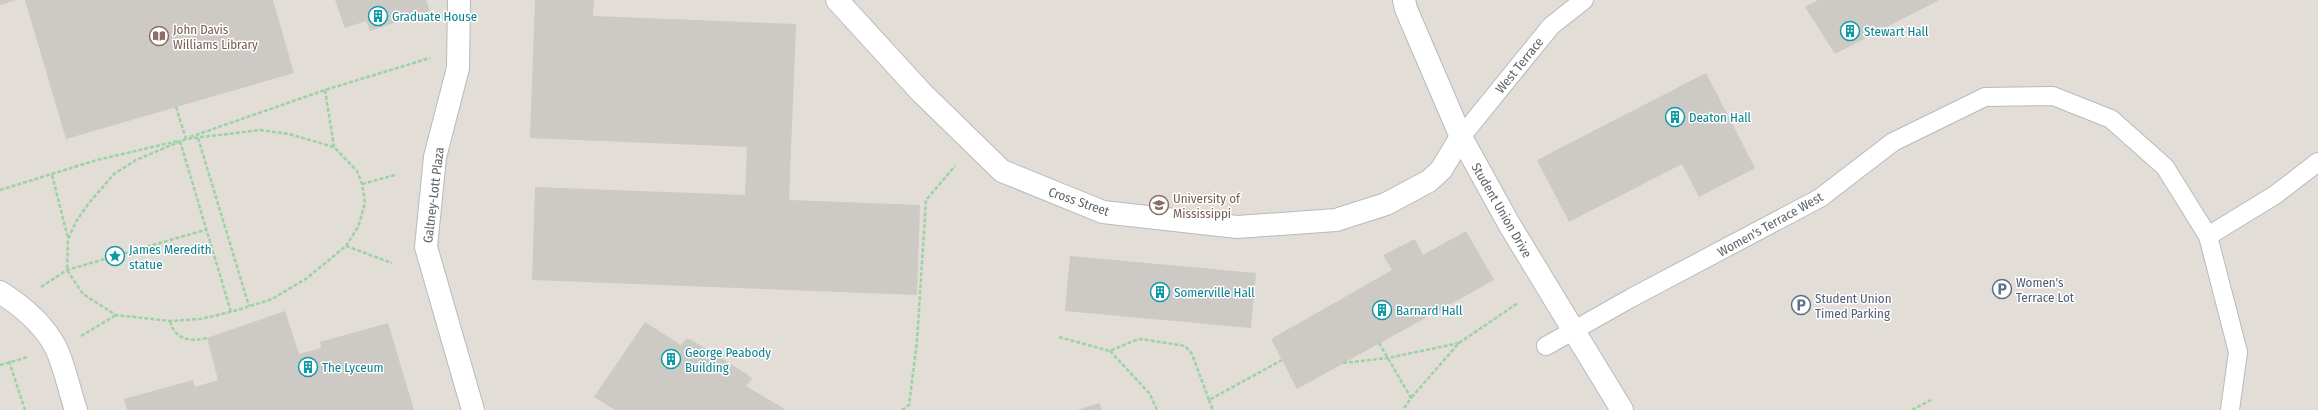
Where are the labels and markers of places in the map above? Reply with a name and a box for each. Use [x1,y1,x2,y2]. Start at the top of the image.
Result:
building icon: Graduate House [367,5,389,27]
place label: Graduate House [392,9,477,24]
building icon: Stewart Hall [1839,20,1861,42]
place label: John Davis Williams Library [173,22,258,52]
place label: Stewart Hall [1864,24,1929,39]
library icon: John Davis Williams Library [148,25,170,47]
building icon: Deaton Hall [1664,106,1686,128]
place label: Deaton Hall [1689,110,1752,125]
place label: University of Mississippi [1173,191,1241,221]
school or university icon: University of Mississippi [1148,194,1170,216]
place label: James Meredith statue [129,242,212,272]
place icon: James Meredith statue [104,245,126,267]
place label: Women's Terrace Lot [2016,275,2075,305]
parking icon: Women's Terrace Lot [1991,278,2013,300]
building icon: Somerville Hall [1149,281,1171,303]
place label: Somerville Hall [1174,285,1255,300]
place label: Student Union Timed Parking [1815,291,1892,321]
parking icon: Student Union Timed Parking [1790,294,1812,316]
building icon: Barnard Hall [1371,299,1393,321]
place label: Barnard Hall [1396,303,1463,318]
place label: George Peabody Building [685,345,771,375]
building icon: George Peabody Building [660,348,682,370]
building icon: The Lyceum [297,356,319,378]
place label: The Lyceum [322,360,384,375]

